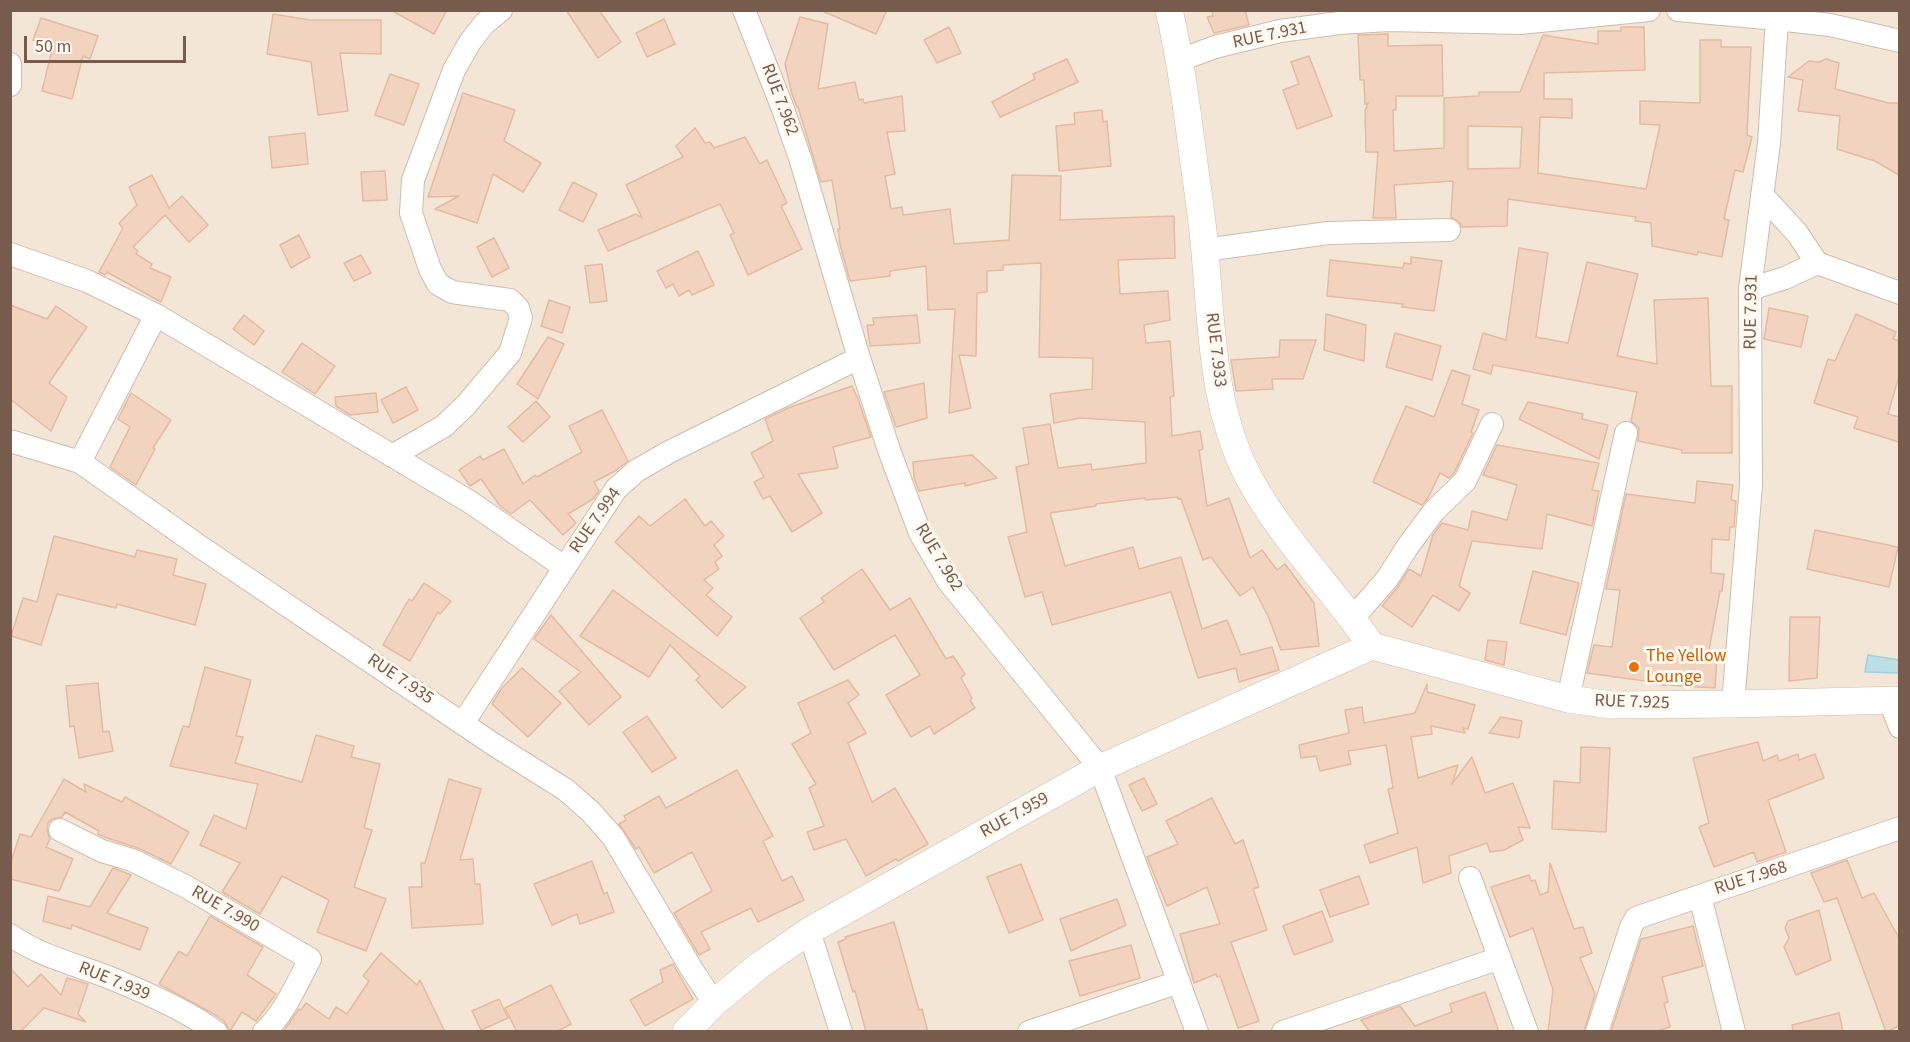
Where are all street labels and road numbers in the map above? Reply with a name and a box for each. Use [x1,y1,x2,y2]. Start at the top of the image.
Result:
street label: RUE 7.931 [1231,18,1309,54]
street label: RUE 7.962 [755,61,803,139]
street label: RUE 7.931 [1741,274,1763,350]
street label: RUE 7.933 [1200,311,1230,389]
street label: RUE 7.994 [566,484,626,558]
street label: RUE 7.962 [909,520,967,596]
street label: RUE 7.935 [363,650,437,710]
street label: RUE 7.925 [1594,691,1670,715]
street label: RUE 7.959 [977,788,1053,844]
street label: RUE 7.968 [1712,857,1790,901]
street label: RUE 7.990 [187,882,263,938]
street label: RUE 7.939 [75,958,153,1006]

